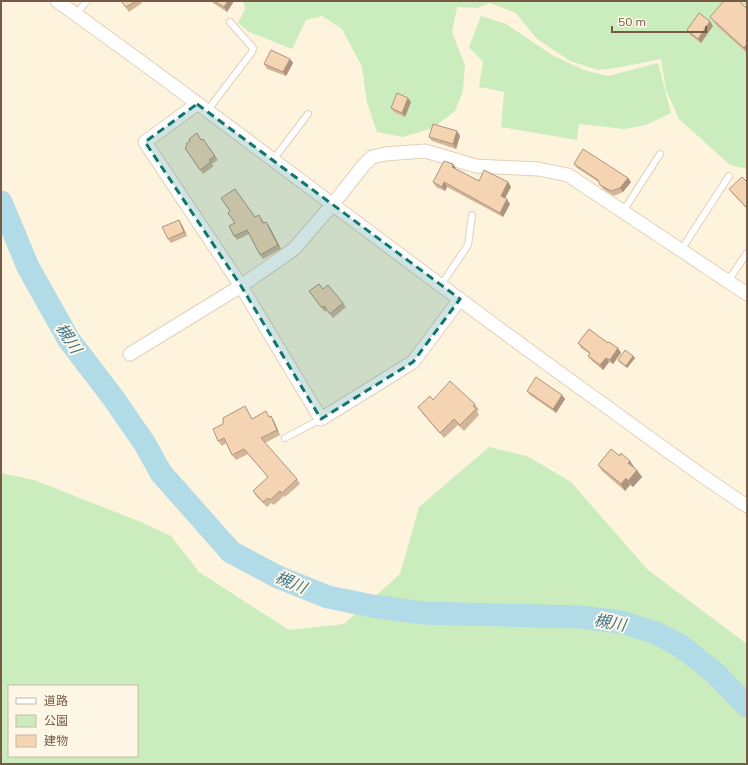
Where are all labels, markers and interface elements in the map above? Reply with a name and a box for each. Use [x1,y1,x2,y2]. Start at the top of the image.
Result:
scale bar [612,8,706,34]
text: 50 m [618,14,646,29]
water label: 槻川 [52,319,87,359]
water label: 槻川 [272,567,311,598]
water label: 槻川 [592,609,629,635]
legend [8,685,138,757]
text: 道路 [44,693,68,708]
text: 公園 [44,713,68,728]
text: 建物 [44,733,68,748]

